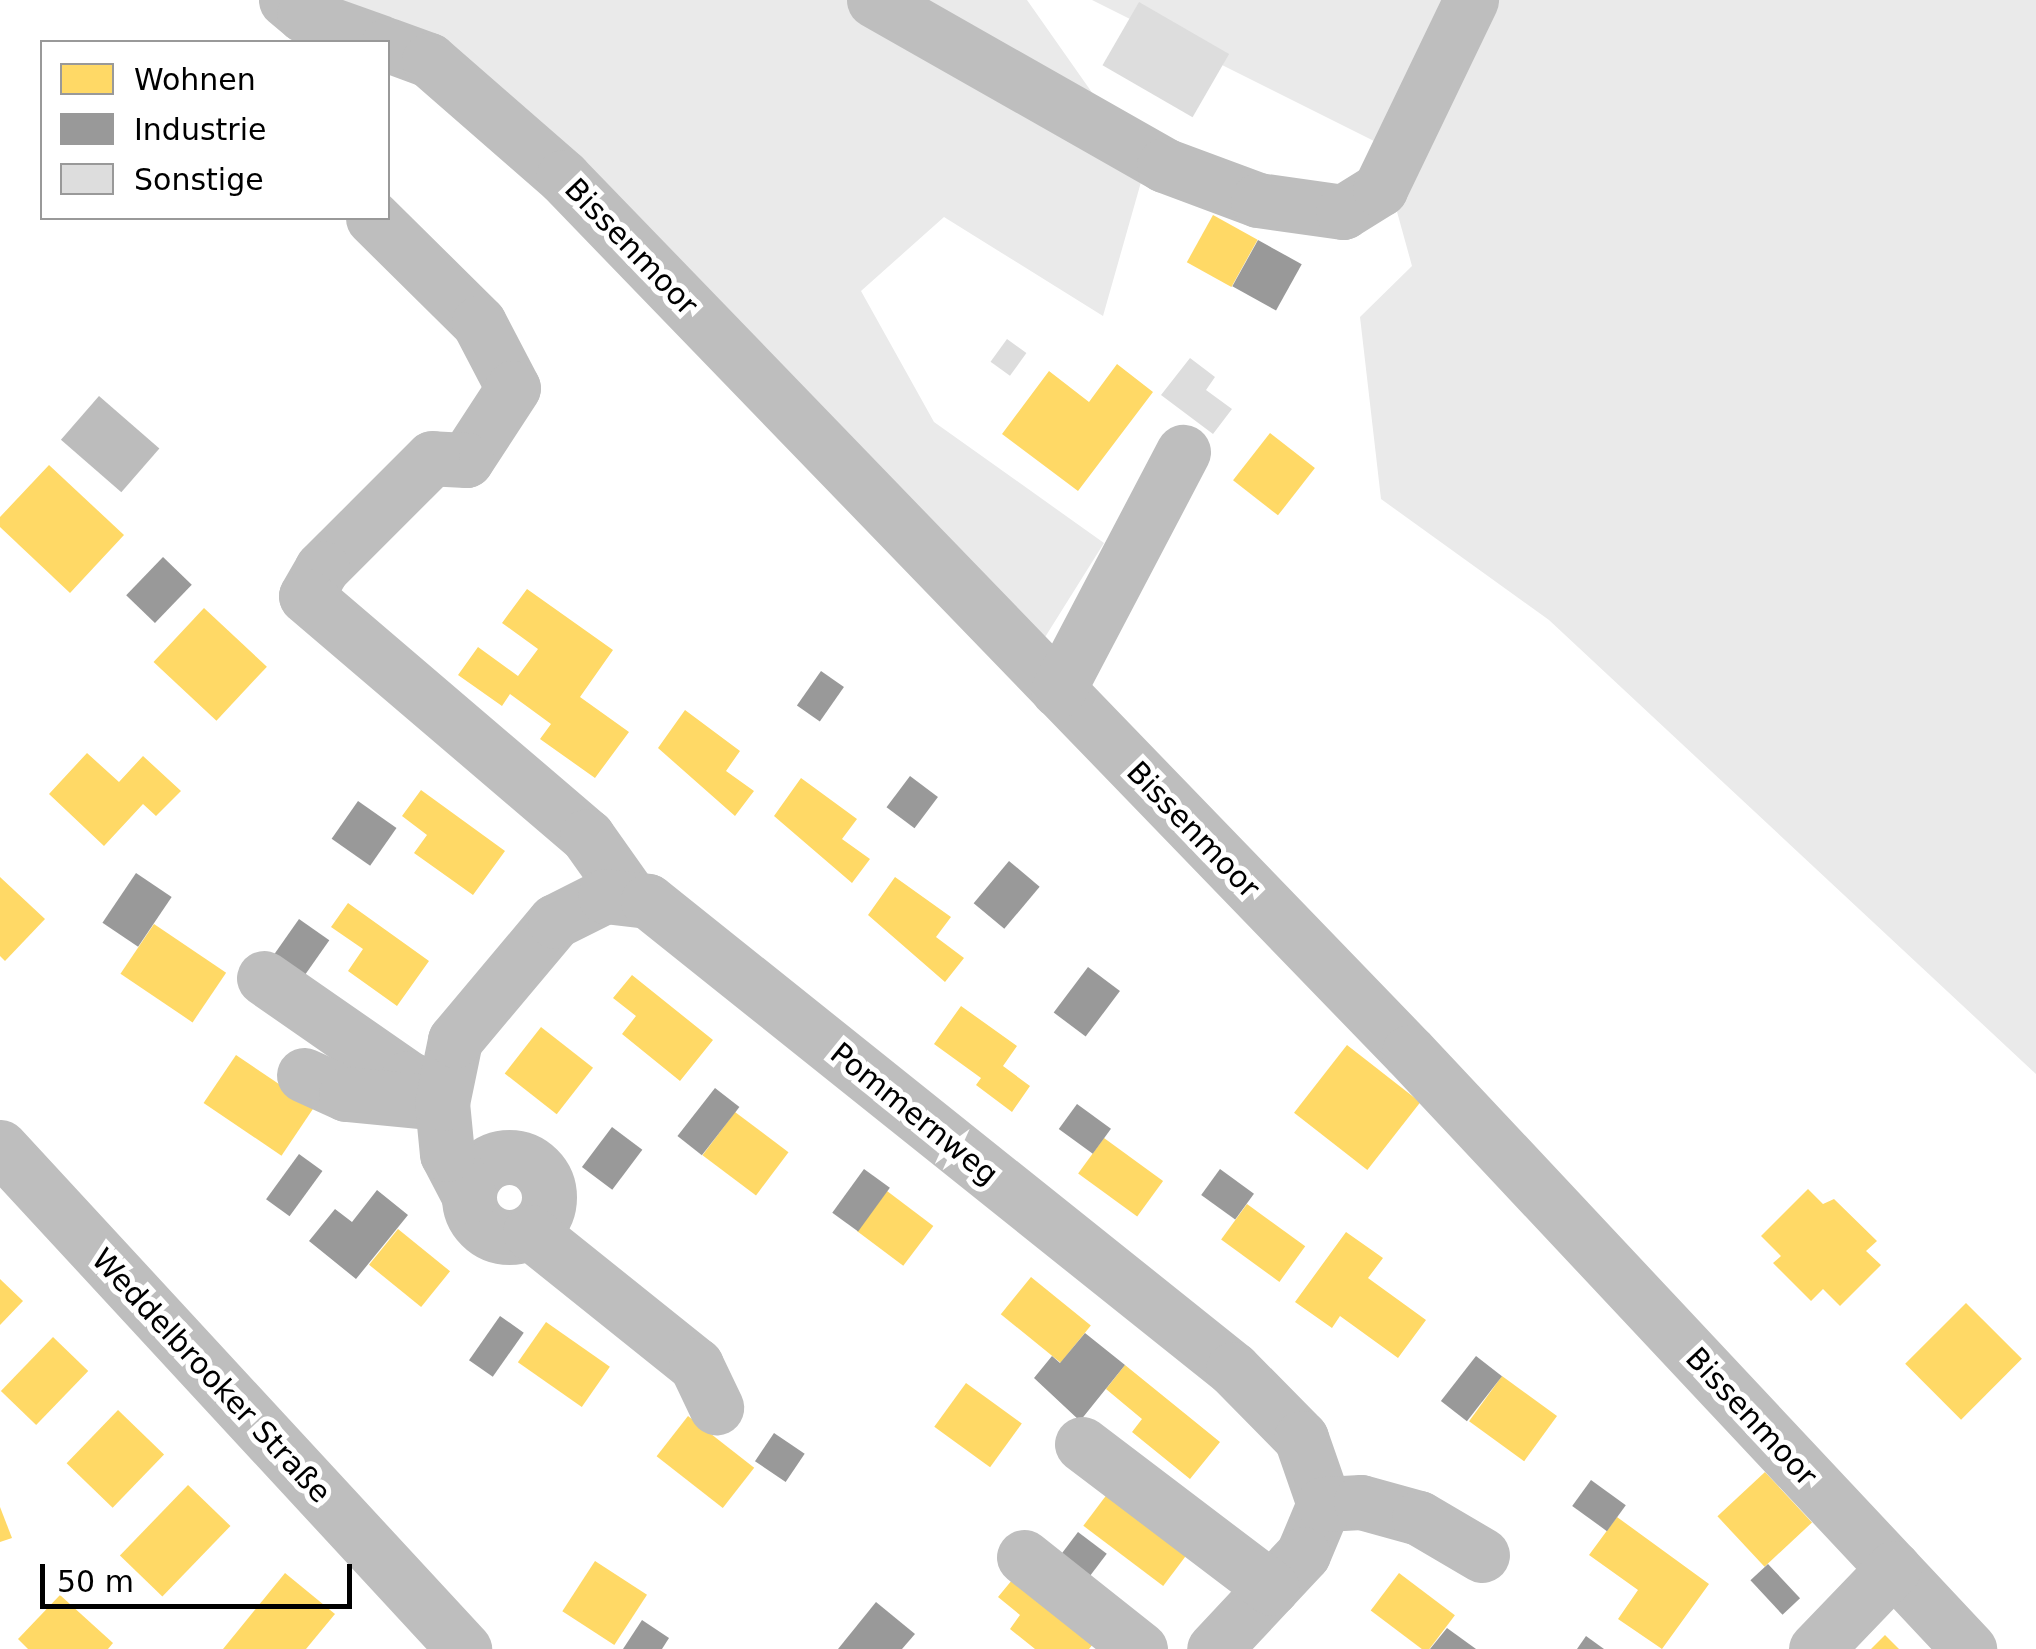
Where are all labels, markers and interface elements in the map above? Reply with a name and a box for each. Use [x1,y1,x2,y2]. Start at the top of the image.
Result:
legend [40,40,390,220]
text: Wohnen [134,62,256,97]
text: Industrie [134,112,266,147]
text: Sonstige [134,162,264,197]
street label: Bissenmoor [557,171,705,323]
street label: Bissenmoor [1119,754,1267,906]
street label: Pommernweg [823,1035,1005,1193]
street label: Weddelbrooker Straße [84,1242,338,1510]
street label: Bissenmoor [1678,1340,1824,1494]
scale bar [45,1544,358,1606]
text: 50 m [57,1564,134,1599]

